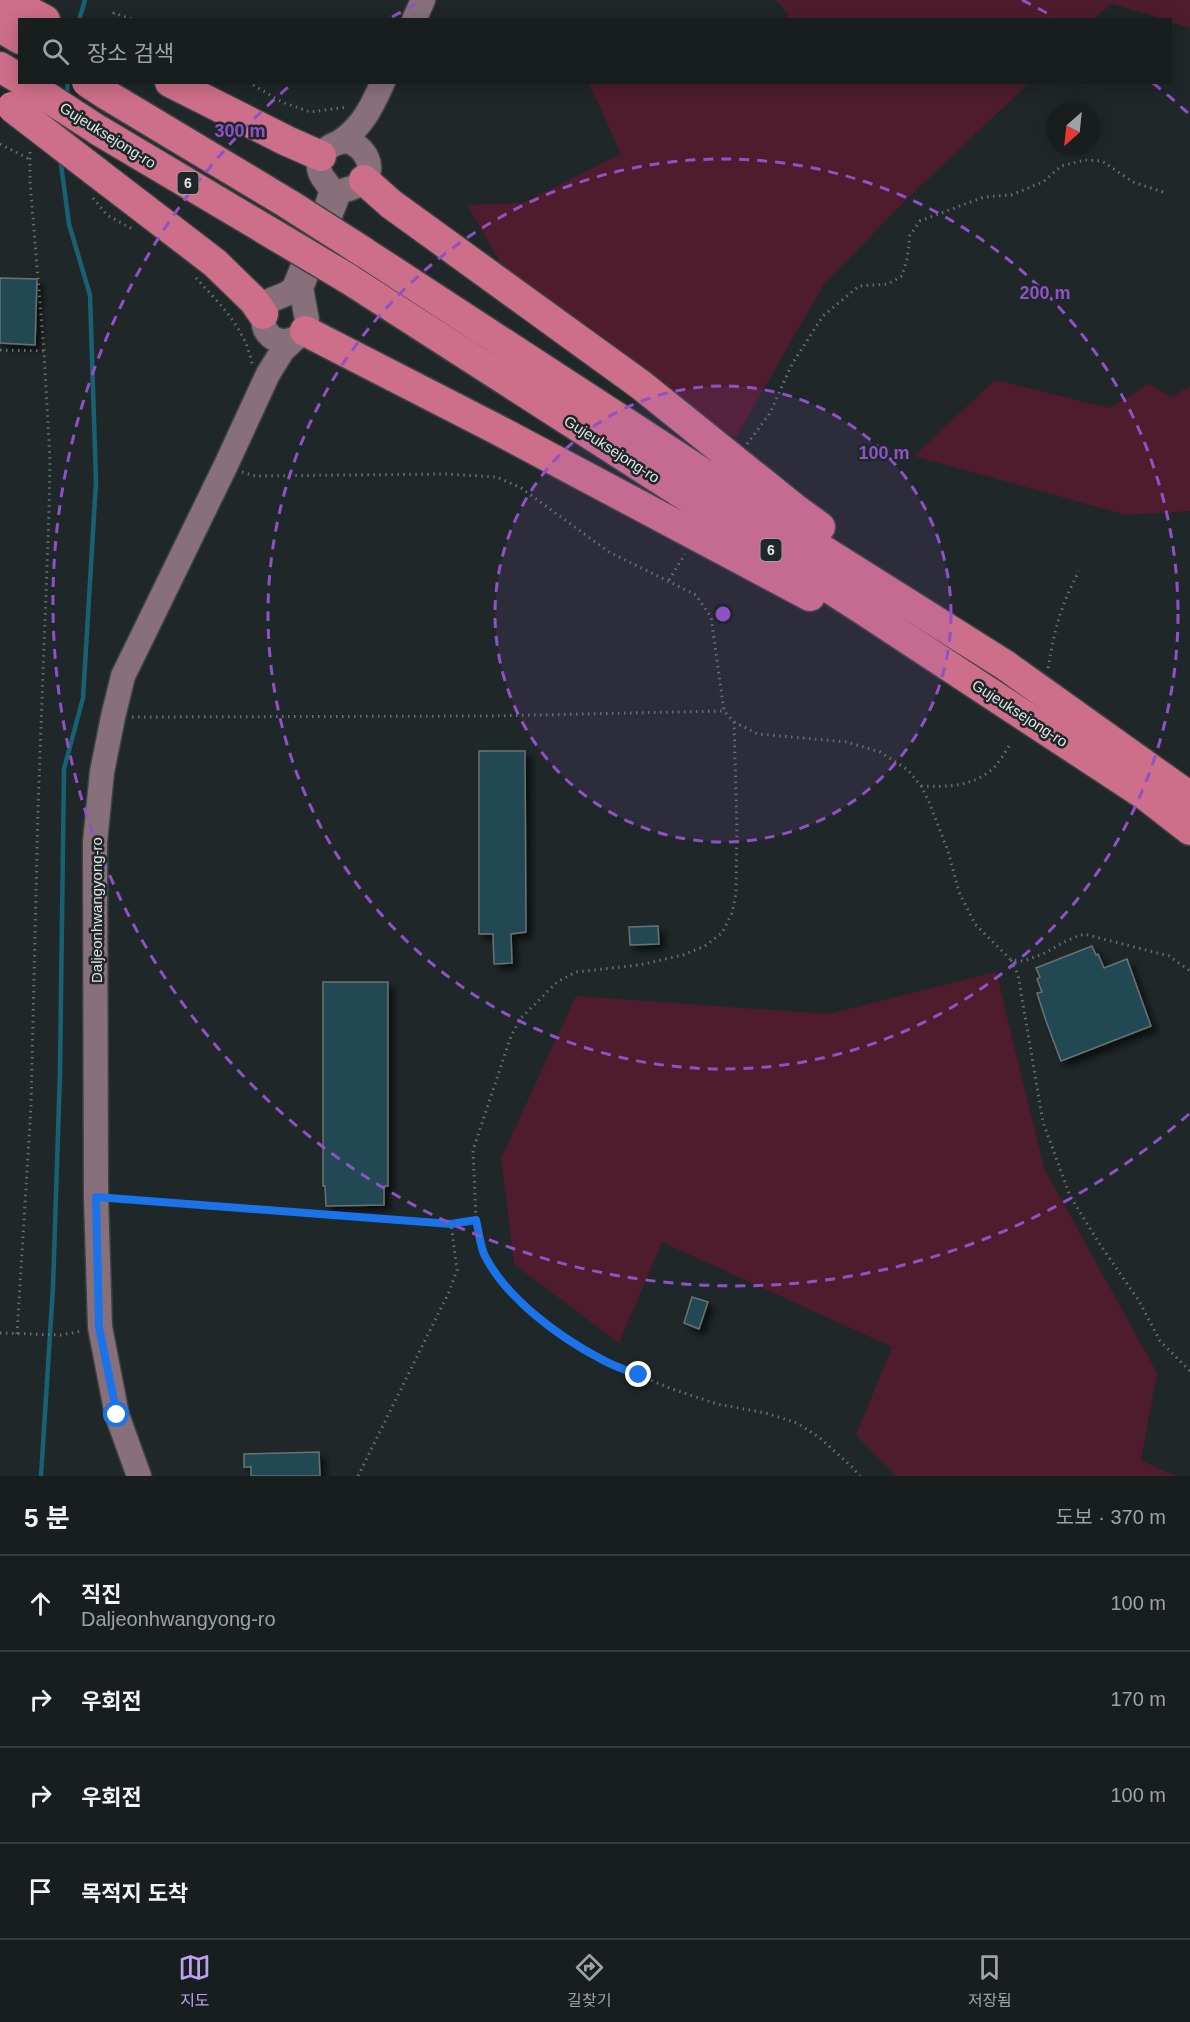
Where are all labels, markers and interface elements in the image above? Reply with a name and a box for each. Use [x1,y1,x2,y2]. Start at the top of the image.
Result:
search box [18,18,1172,84]
icon: search [39,35,72,68]
text: 장소 검색 [87,41,174,66]
street label: Gujeuksejong-ro [57,99,159,171]
north arrow [1046,102,1100,156]
text: 300 m [214,121,266,141]
road number: 6 [178,172,198,194]
text: 200 m [1019,283,1071,303]
street label: Gujeuksejong-ro [561,412,663,486]
text: 100 m [858,443,910,463]
road number: 6 [760,539,782,561]
centre of rings [713,604,733,624]
street label: Gujeuksejong-ro [969,676,1071,750]
street label: Daljeonhwangyong-ro [88,837,105,983]
route end [625,1361,651,1387]
route start [103,1401,129,1427]
text: 5 분 [24,1503,70,1533]
text: 도보 · 370 m [1056,1506,1166,1528]
text: 직진 [81,1582,121,1607]
icon: ahead [24,1587,57,1620]
text: 100 m [1110,1592,1166,1614]
text: Daljeonhwangyong-ro [81,1608,276,1630]
icon: right [24,1683,57,1716]
text: 170 m [1110,1688,1166,1710]
text: 우회전 [81,1689,142,1714]
icon: right [24,1779,57,1812]
text: 100 m [1110,1784,1166,1806]
text: 우회전 [81,1785,142,1810]
icon: arrive [24,1875,57,1908]
text: 목적지 도착 [81,1881,188,1906]
tab: 지도 [178,1951,211,2011]
tab: 길찾기 [567,1951,612,2011]
tab: 저장됨 [968,1951,1012,2011]

